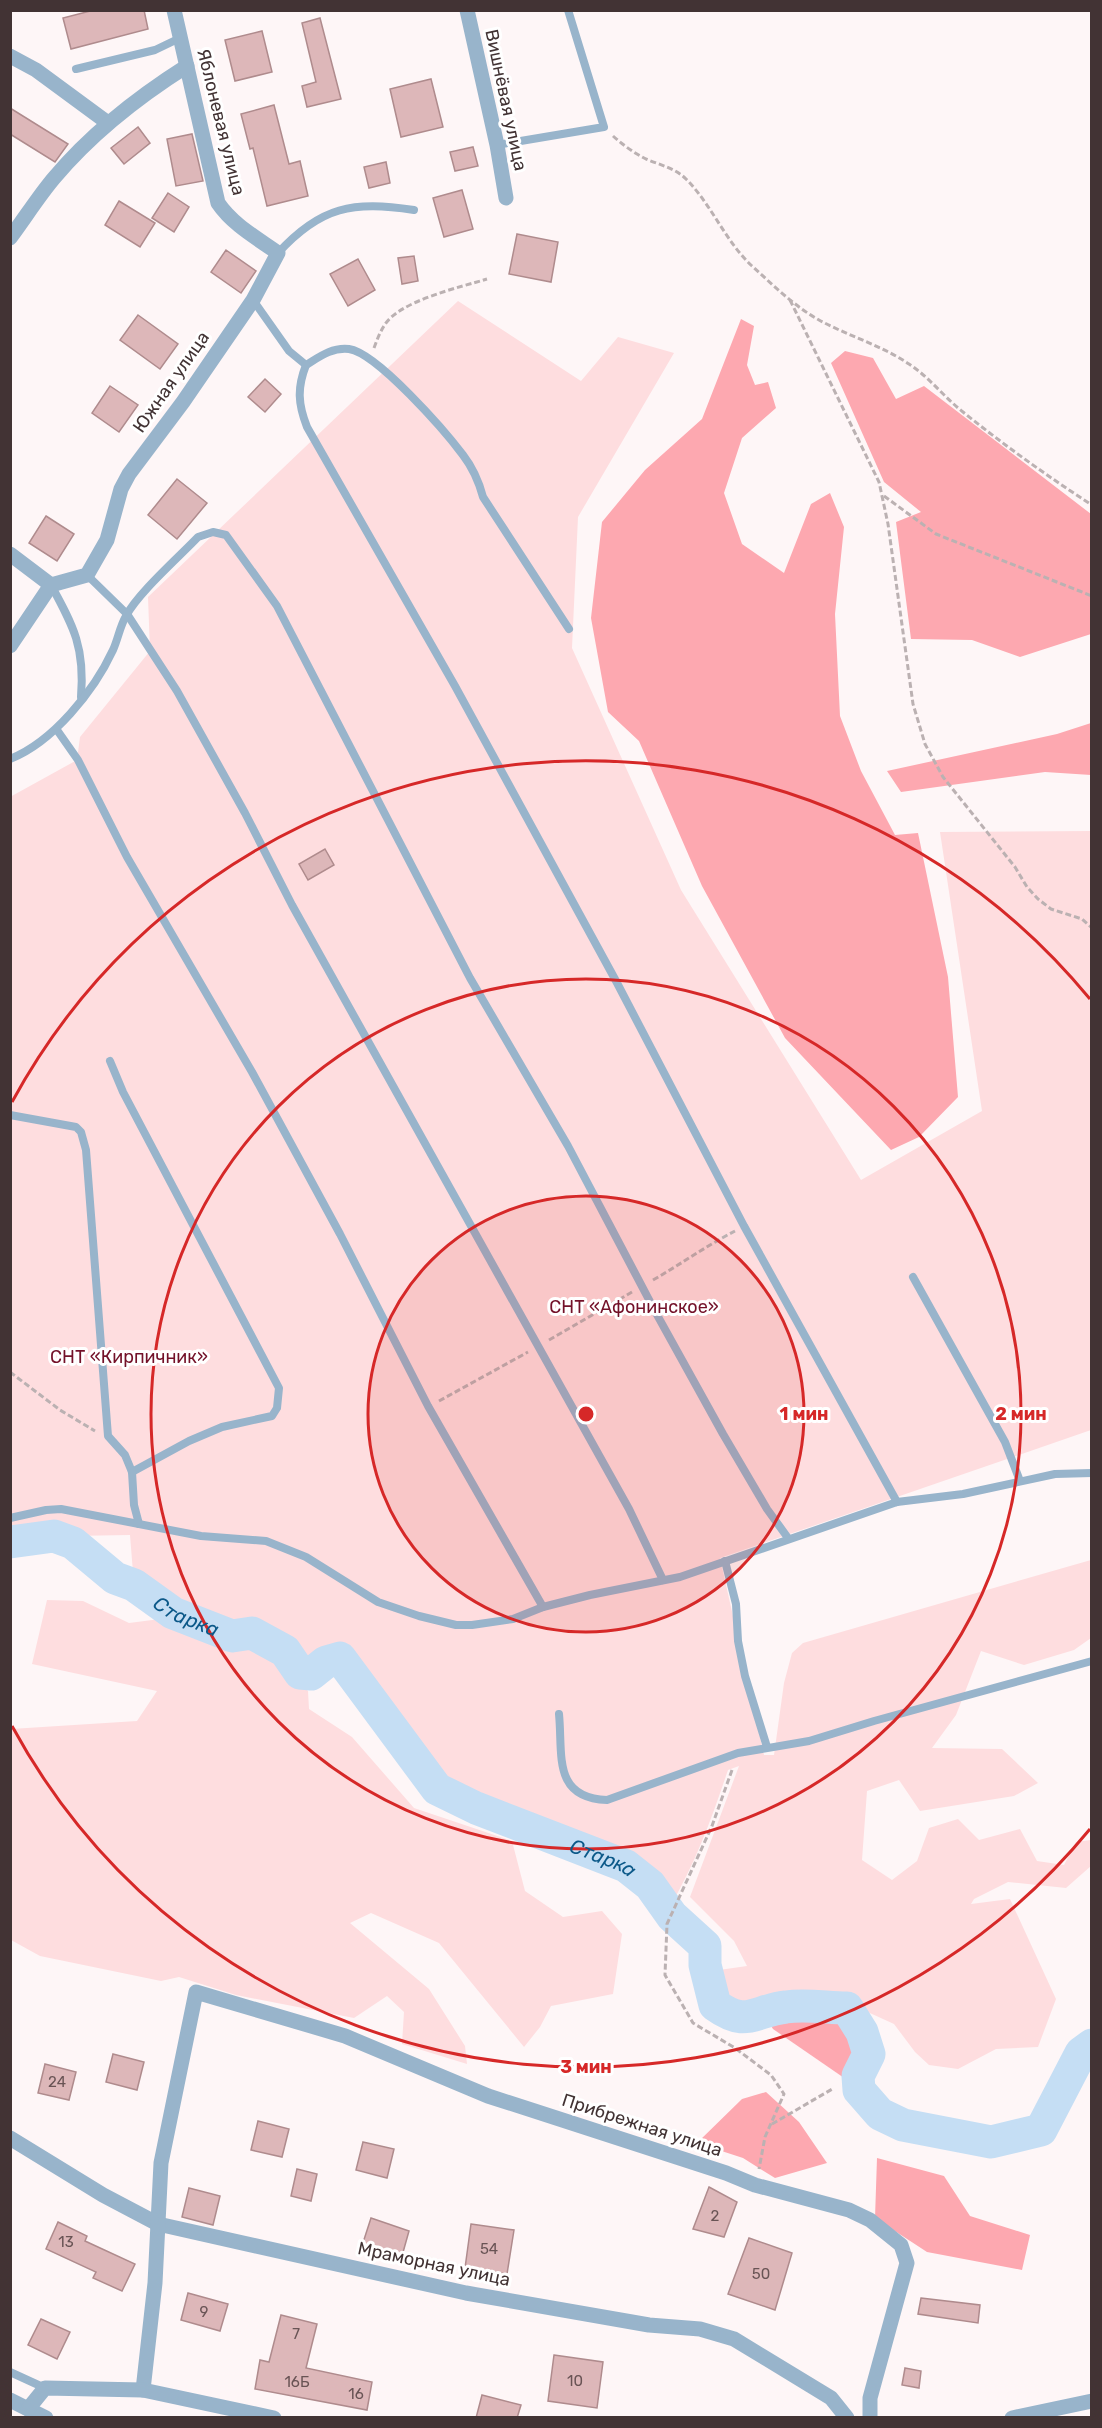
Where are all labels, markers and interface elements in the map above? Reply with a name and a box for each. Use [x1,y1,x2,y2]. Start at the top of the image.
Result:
street label: Вишнёвая улица [480,27,532,173]
street label: Яблоневая улица [192,46,250,198]
street label: Южная улица [128,327,214,437]
park label: СНТ «Афонинское» [549,1296,719,1318]
park label: СНТ «Кирпичник» [50,1346,208,1368]
text: 1 мин [780,1403,828,1425]
text: 2 мин [995,1403,1047,1425]
centre of rings [576,1404,596,1424]
water label: Старка [149,1591,222,1642]
water label: Старка [567,1833,642,1882]
text: 3 мин [560,2056,612,2078]
house number: 24 [48,2073,66,2091]
street label: Прибрежная улица [559,2089,725,2161]
house number: 2 [711,2207,720,2225]
house number: 13 [58,2233,74,2251]
street label: Мраморная улица [356,2237,512,2291]
house number: 54 [480,2240,498,2258]
house number: 50 [752,2265,770,2283]
house number: 9 [200,2303,209,2321]
house number: 7 [292,2325,300,2343]
house number: 10 [567,2372,583,2390]
house number: 16Б [284,2373,310,2391]
house number: 16 [348,2385,364,2403]

